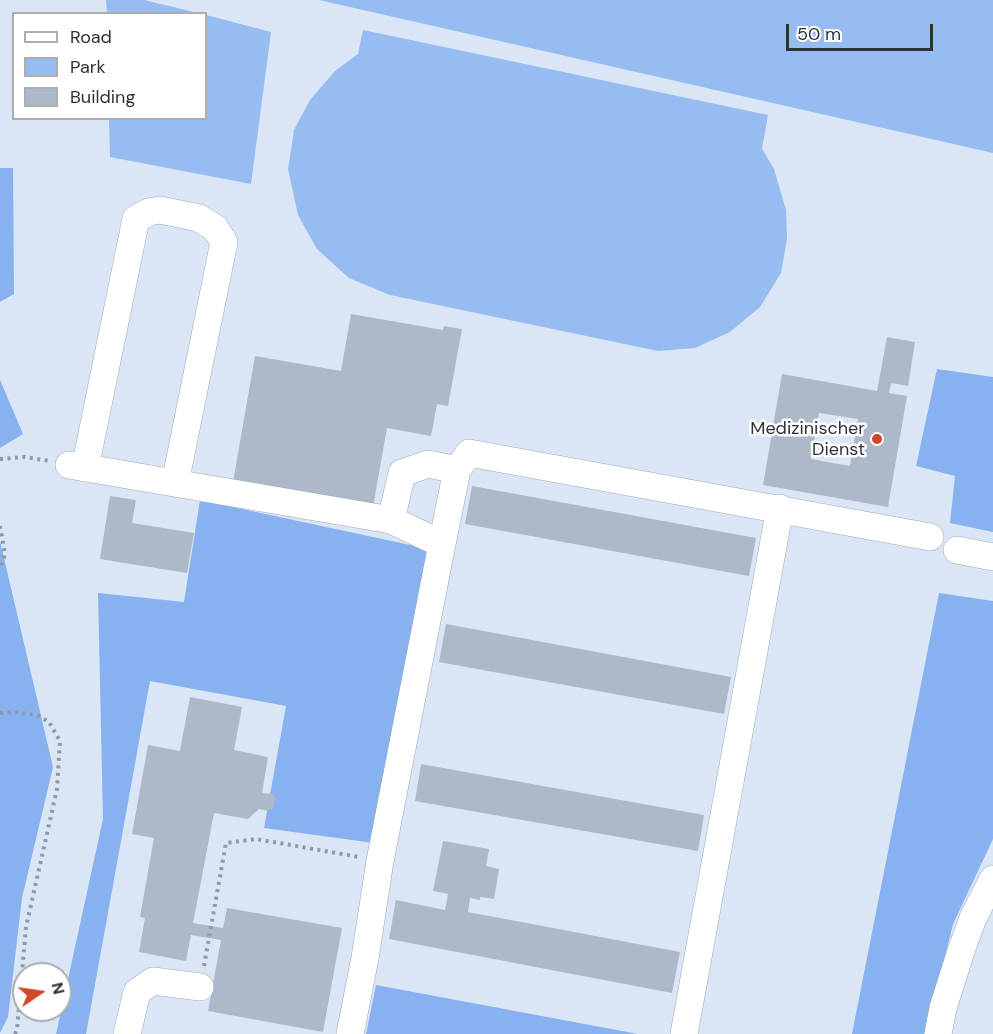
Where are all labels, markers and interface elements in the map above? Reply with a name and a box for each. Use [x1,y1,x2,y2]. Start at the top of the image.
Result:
legend [12,12,207,120]
scale bar [789,12,936,50]
text: 50 m [797,22,841,46]
text: Road [70,25,112,49]
text: Park [70,55,106,79]
text: Building [70,85,135,109]
place label: Medizinischer Dienst [750,418,865,460]
marker: Medizinischer Dienst [870,432,884,446]
north arrow [12,962,72,1022]
text: N [47,980,70,996]

